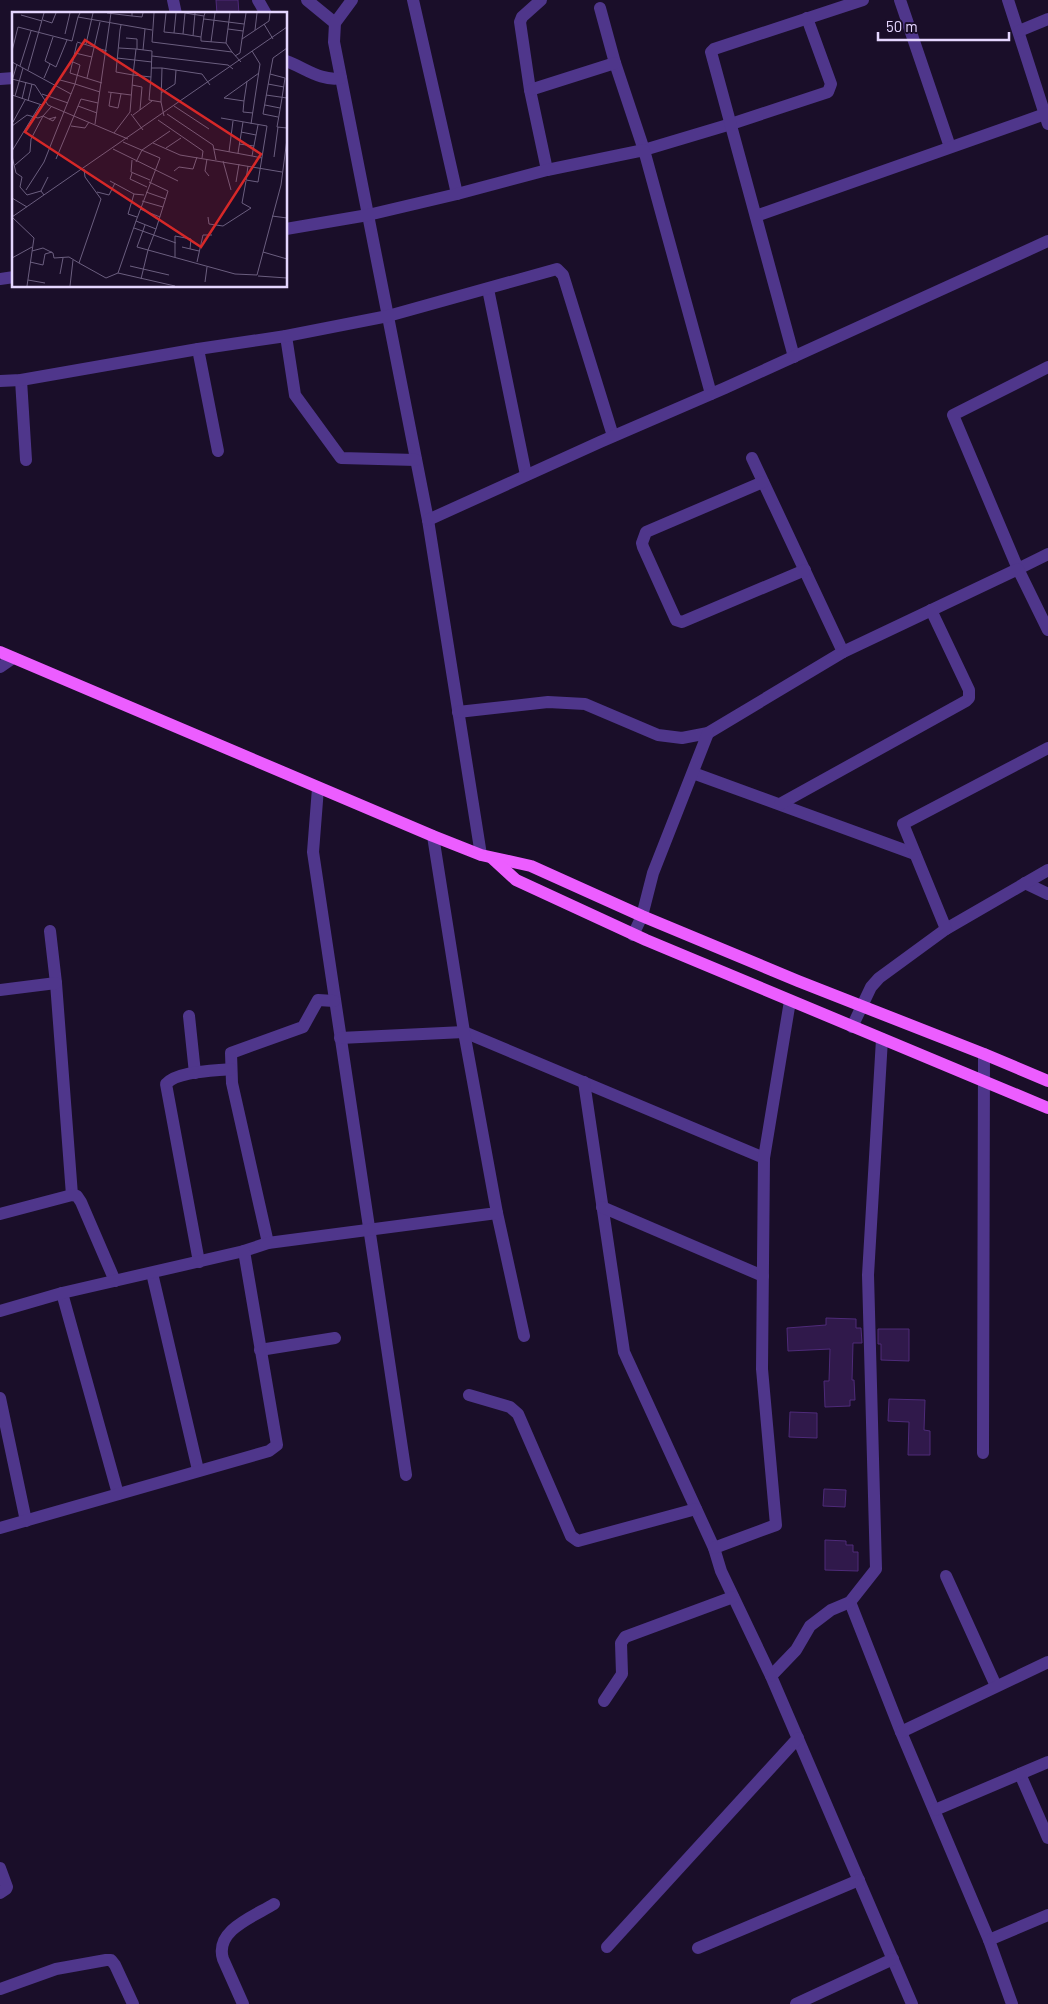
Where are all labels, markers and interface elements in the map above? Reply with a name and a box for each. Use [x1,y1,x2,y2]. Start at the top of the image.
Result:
scale bar [878,10,1009,42]
inset map [12,12,288,288]
text: 50 m [886,17,918,35]

